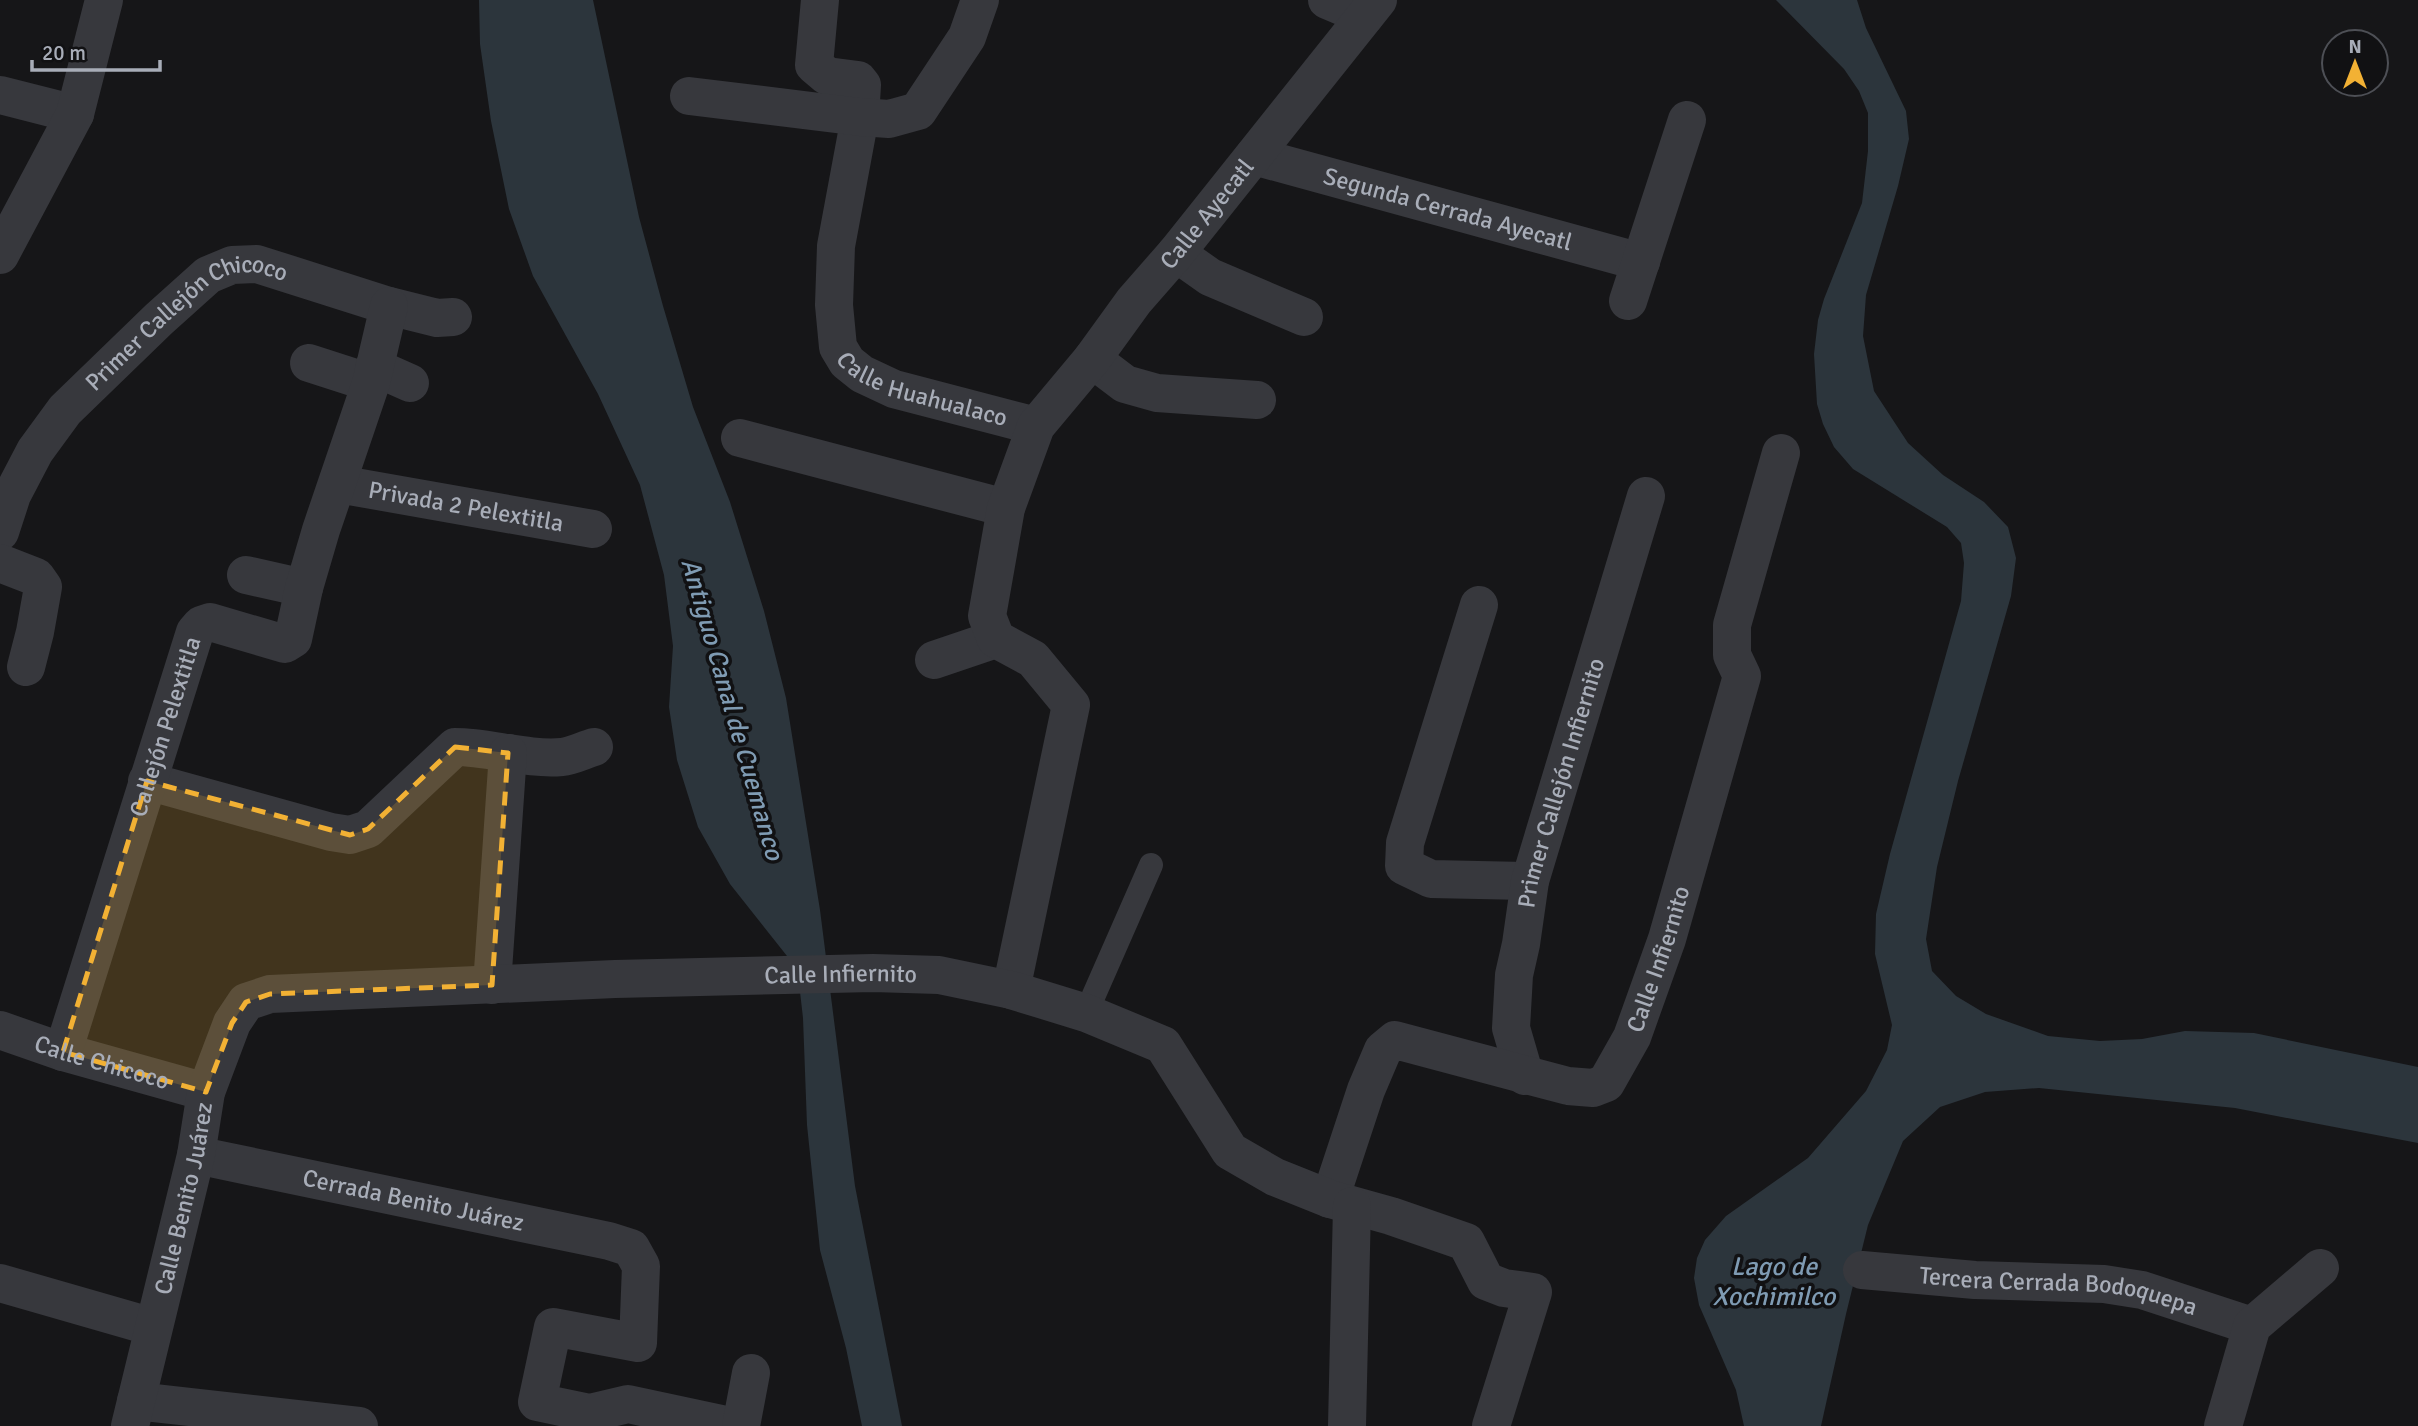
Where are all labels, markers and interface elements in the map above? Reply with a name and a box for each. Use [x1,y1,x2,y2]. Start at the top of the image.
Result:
scale bar [32,28,159,72]
north arrow [2320,28,2390,98]
text: N [2348,35,2362,59]
text: 20 m [42,40,86,66]
street label: Calle Ayecatl [1153,153,1260,276]
street label: Segunda Cerrada Ayecatl [1320,161,1576,257]
street label: Primer Callejón Chicoco [79,248,292,397]
street label: Calle Huahualaco [829,347,1011,433]
street label: Privada 2 Pelextitla [366,475,566,539]
water label: Antiguo Canal de Cuemanco [674,555,791,865]
street label: Callejón Pelextitla [123,633,208,821]
street label: Primer Callejón Infiernito [1511,654,1611,910]
street label: Calle Infiernito [1620,883,1696,1036]
street label: Calle Infiernito [764,958,917,991]
street label: Calle Chicoco [31,1028,173,1096]
street label: Calle Benito Juárez [148,1100,219,1298]
street label: Cerrada Benito Juárez [300,1163,527,1238]
water label: Lago de Xochimilco [1713,1251,1837,1313]
street label: Tercera Cerrada Bodoquepa [1918,1260,2201,1322]

